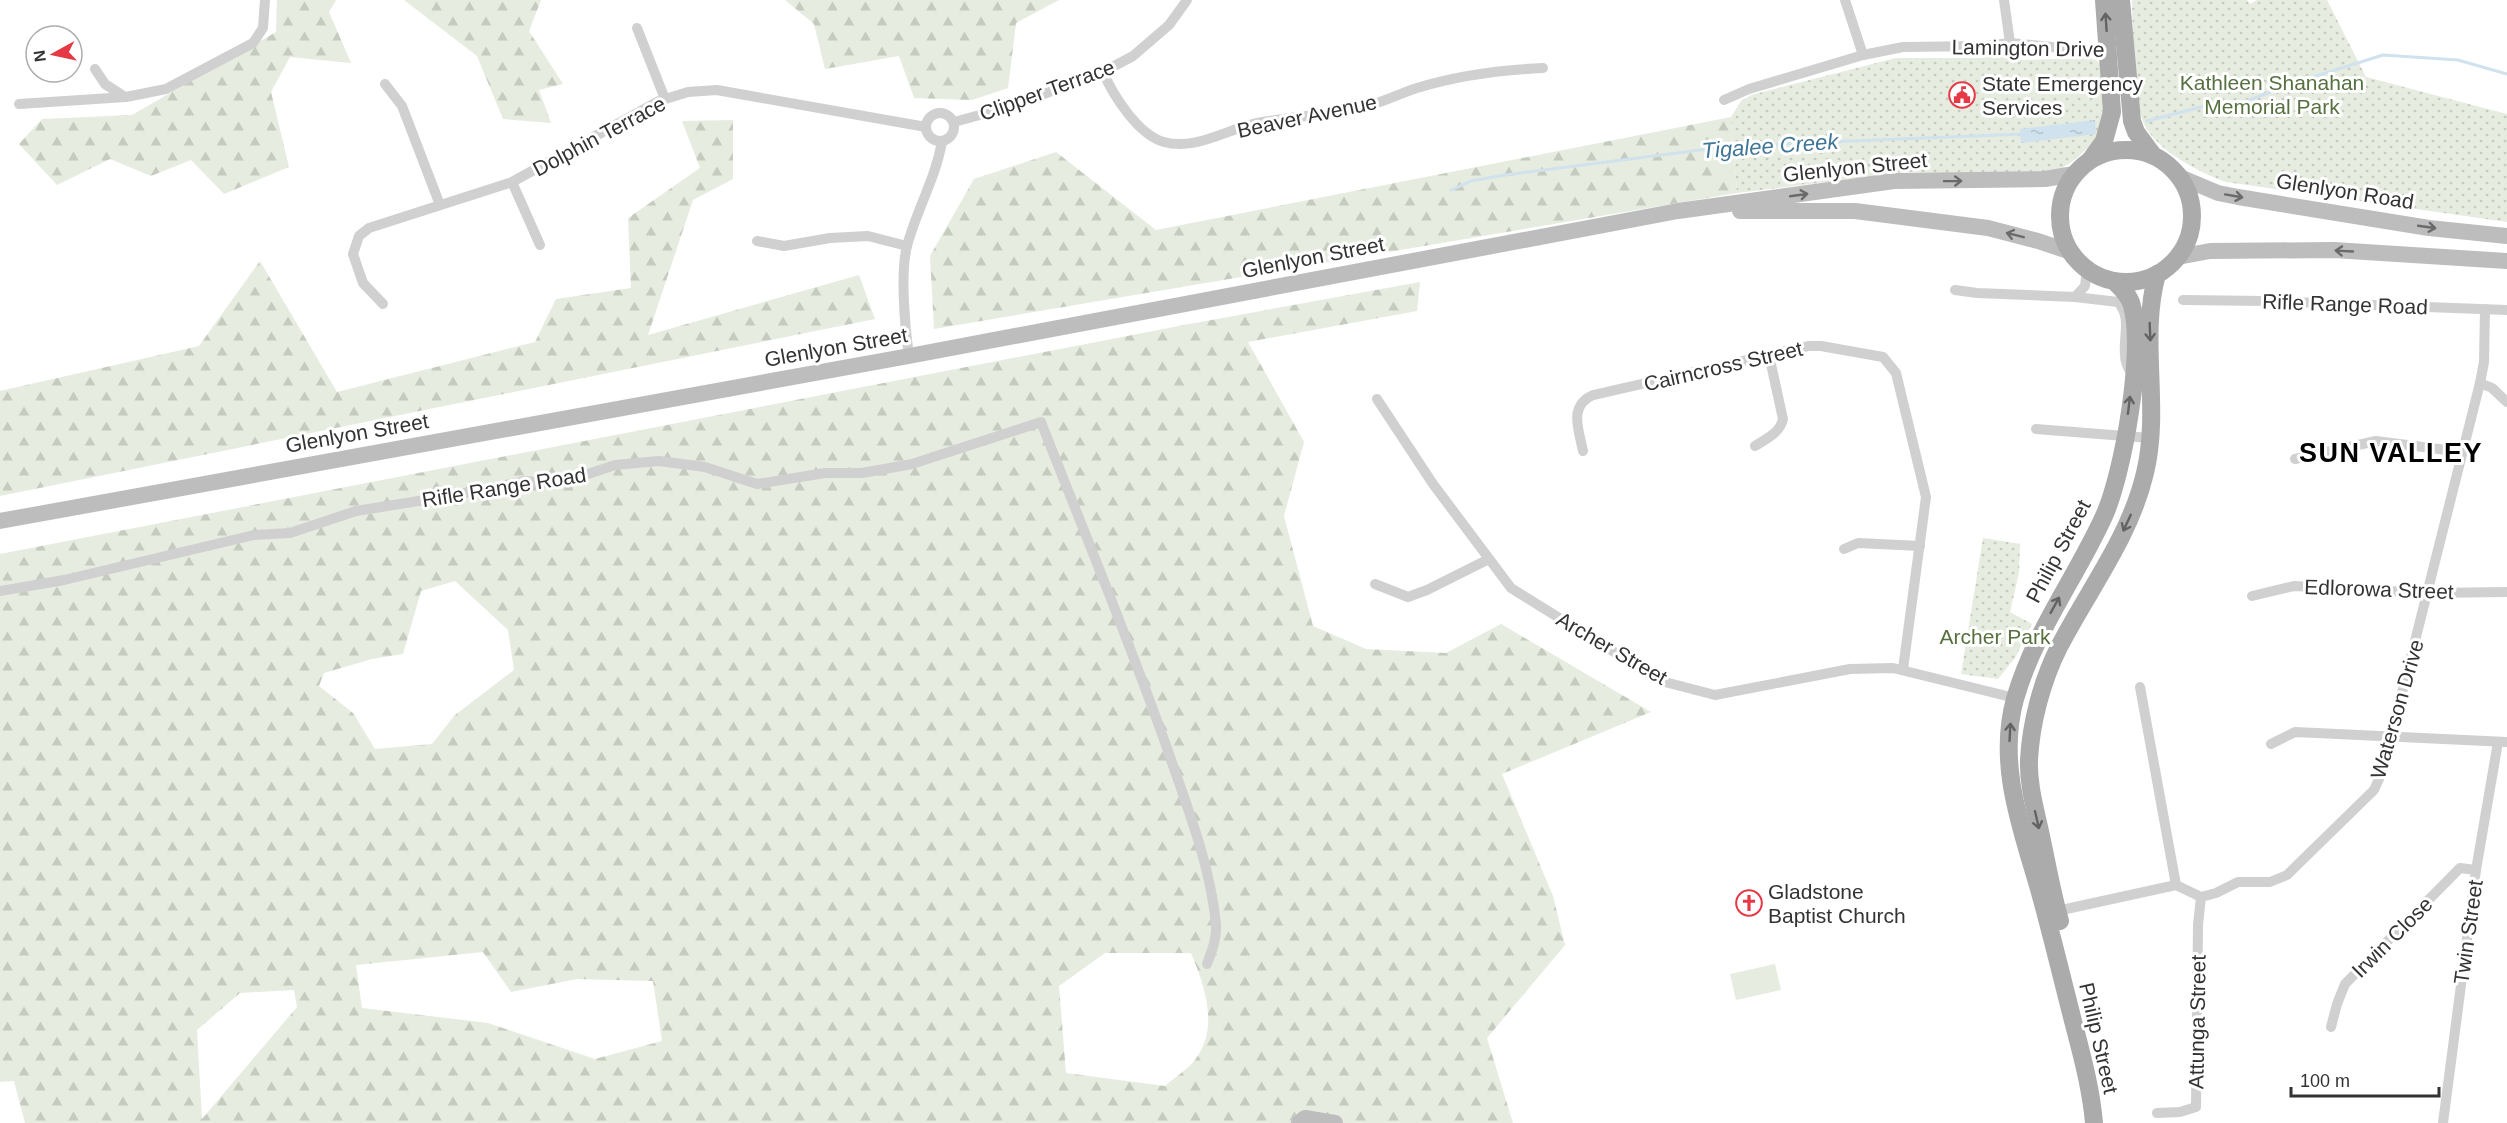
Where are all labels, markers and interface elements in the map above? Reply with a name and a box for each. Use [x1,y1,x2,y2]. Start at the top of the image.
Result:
one-way arrow [2100,12,2111,32]
north arrow [24,24,84,84]
street label: Lamington Drive [1951,35,2105,61]
text: N [30,49,49,63]
street label: Clipper Terrace [976,55,1118,125]
park label: Kathleen Shanahan Memorial Park [2180,71,2364,118]
place label: State Emergency Services [1982,72,2144,119]
public building icon: State Emergency Services [1947,80,1977,110]
street label: Beaver Avenue [1235,90,1379,142]
street label: Dolphin Terrace [529,91,669,181]
water label: Tigalee Creek [1701,129,1840,163]
street label: Glenlyon Street [1782,148,1928,186]
street label: Glenlyon Road [2275,169,2415,213]
one-way arrow [1942,175,1962,187]
one-way arrow [1788,189,1808,200]
one-way arrow [2224,191,2244,202]
one-way arrow [2417,222,2436,233]
one-way arrow [2006,228,2025,240]
street label: Glenlyon Street [1240,232,1386,282]
one-way arrow [2334,245,2354,256]
street label: Rifle Range Road [2262,290,2428,318]
one-way arrow [2144,322,2155,342]
street label: Glenlyon Street [763,323,909,371]
street label: Cairncross Street [1641,337,1805,395]
one-way arrow [2124,396,2135,416]
street label: Glenlyon Street [284,409,430,457]
district label: SUN VALLEY [2299,438,2483,468]
street label: Rifle Range Road [420,463,588,511]
street label: Philip Street [2021,495,2095,606]
one-way arrow [2121,514,2133,532]
street label: Edlorowa Street [2304,575,2454,603]
one-way arrow [2050,597,2061,615]
street label: Archer Street [1553,607,1671,689]
park label: Archer Park [1940,625,2051,648]
street label: Waterson Drive [2366,637,2428,781]
one-way arrow [2004,723,2015,743]
one-way arrow [2032,810,2044,829]
street label: Twin Street [2449,878,2487,986]
place label: Gladstone Baptist Church [1768,880,1906,927]
church icon: Gladstone Baptist Church [1734,888,1764,918]
street label: Irwin Close [2347,892,2437,982]
street label: Attunga Street [2184,955,2210,1089]
street label: Philip Street [2075,980,2123,1096]
scale bar [2291,1060,2440,1098]
text: 100 m [2300,1071,2350,1091]

